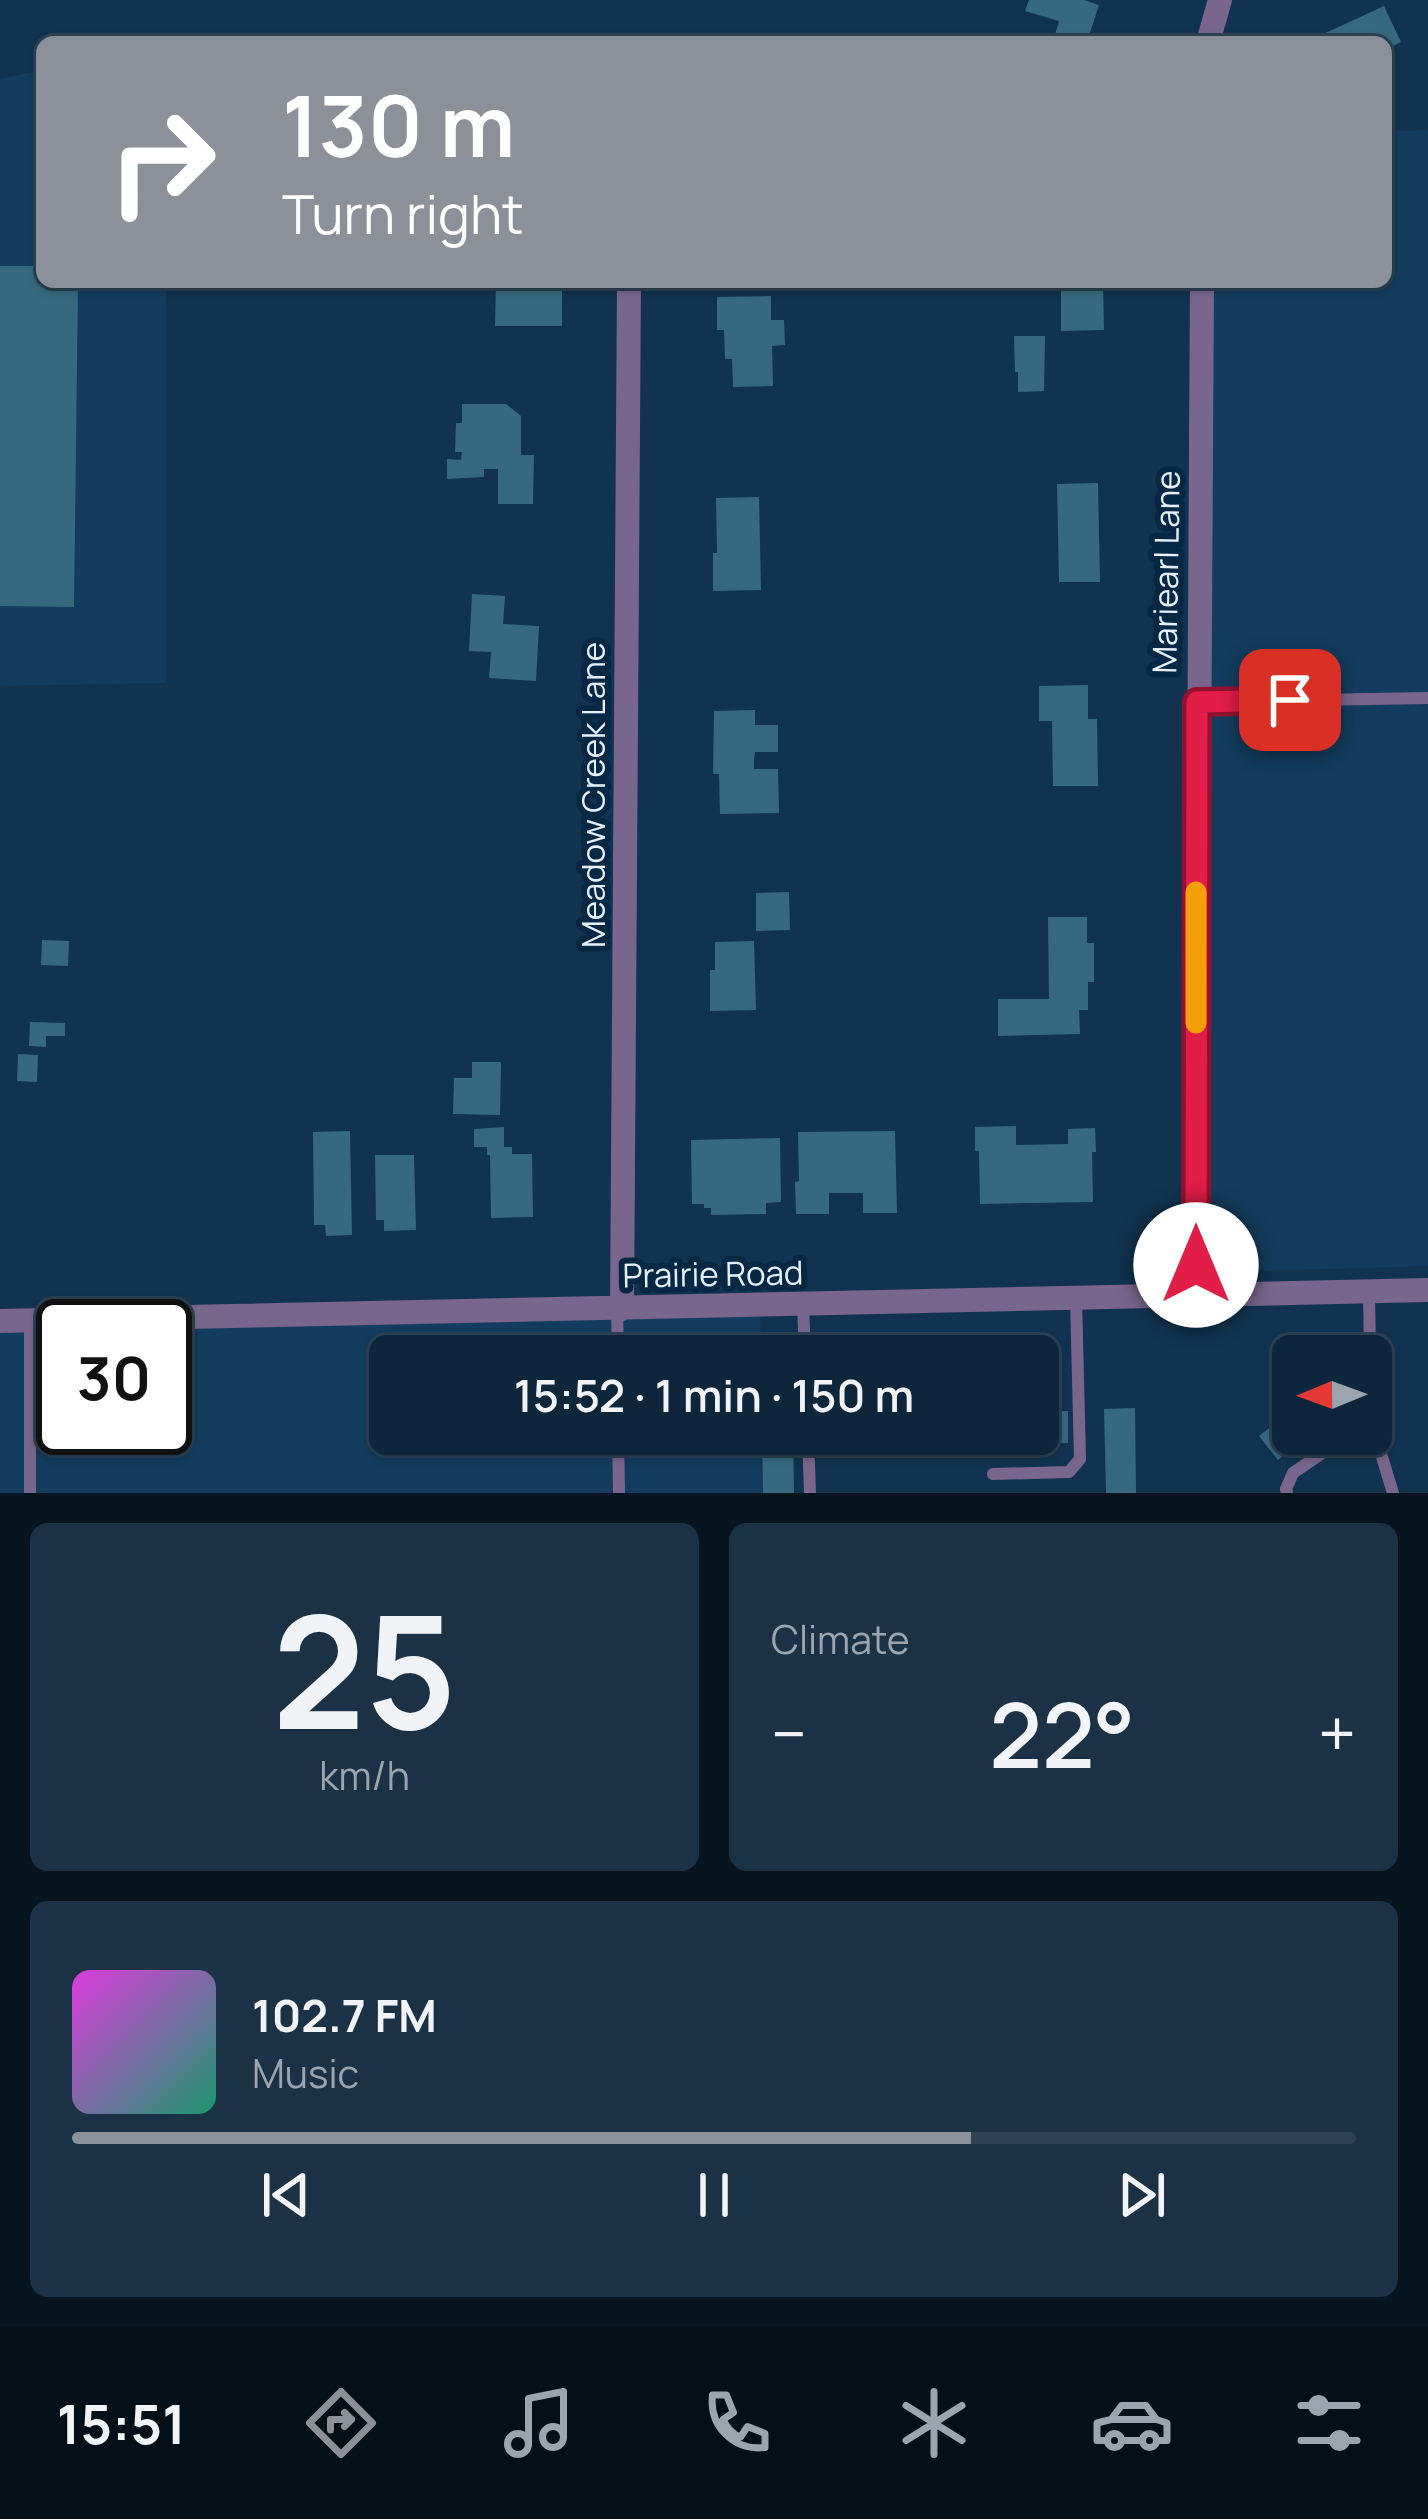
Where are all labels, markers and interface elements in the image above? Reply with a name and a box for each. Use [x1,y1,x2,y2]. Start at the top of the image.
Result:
text: 130 m [282,67,515,182]
icon: right [84,84,240,240]
text: Turn right [282,176,524,250]
street label: Mariearl Lane [1141,470,1190,674]
street label: Meadow Creek Lane [570,642,615,948]
pin [1239,649,1341,751]
icon: arrive [1257,667,1323,733]
position arrow [1133,1202,1259,1328]
street label: Prairie Road [622,1249,804,1298]
speed limit sign: 30 [36,1299,192,1455]
north arrow [1272,1335,1392,1455]
map controls [1272,1335,1392,1455]
text: 15:52 · 1 min · 150 m [514,1364,914,1426]
text: 25 [272,1563,457,1776]
text: Climate [771,1612,910,1666]
text: 22° [989,1672,1135,1795]
text: − [771,1688,807,1778]
text: + [1318,1688,1356,1778]
text: km/h [319,1748,410,1802]
text: 102.7 FM [252,1984,437,2046]
text: Music [252,2046,359,2100]
icon: previous [253,2162,319,2228]
icon: pause [681,2162,747,2228]
icon: next [1109,2162,1175,2228]
icon: directions [299,2381,383,2465]
icon: music [497,2381,581,2465]
icon: phone [695,2381,779,2465]
icon: climate [892,2381,976,2465]
icon: car [1090,2381,1174,2465]
icon: filters [1287,2381,1371,2465]
text: 15:51 [57,2386,186,2460]

